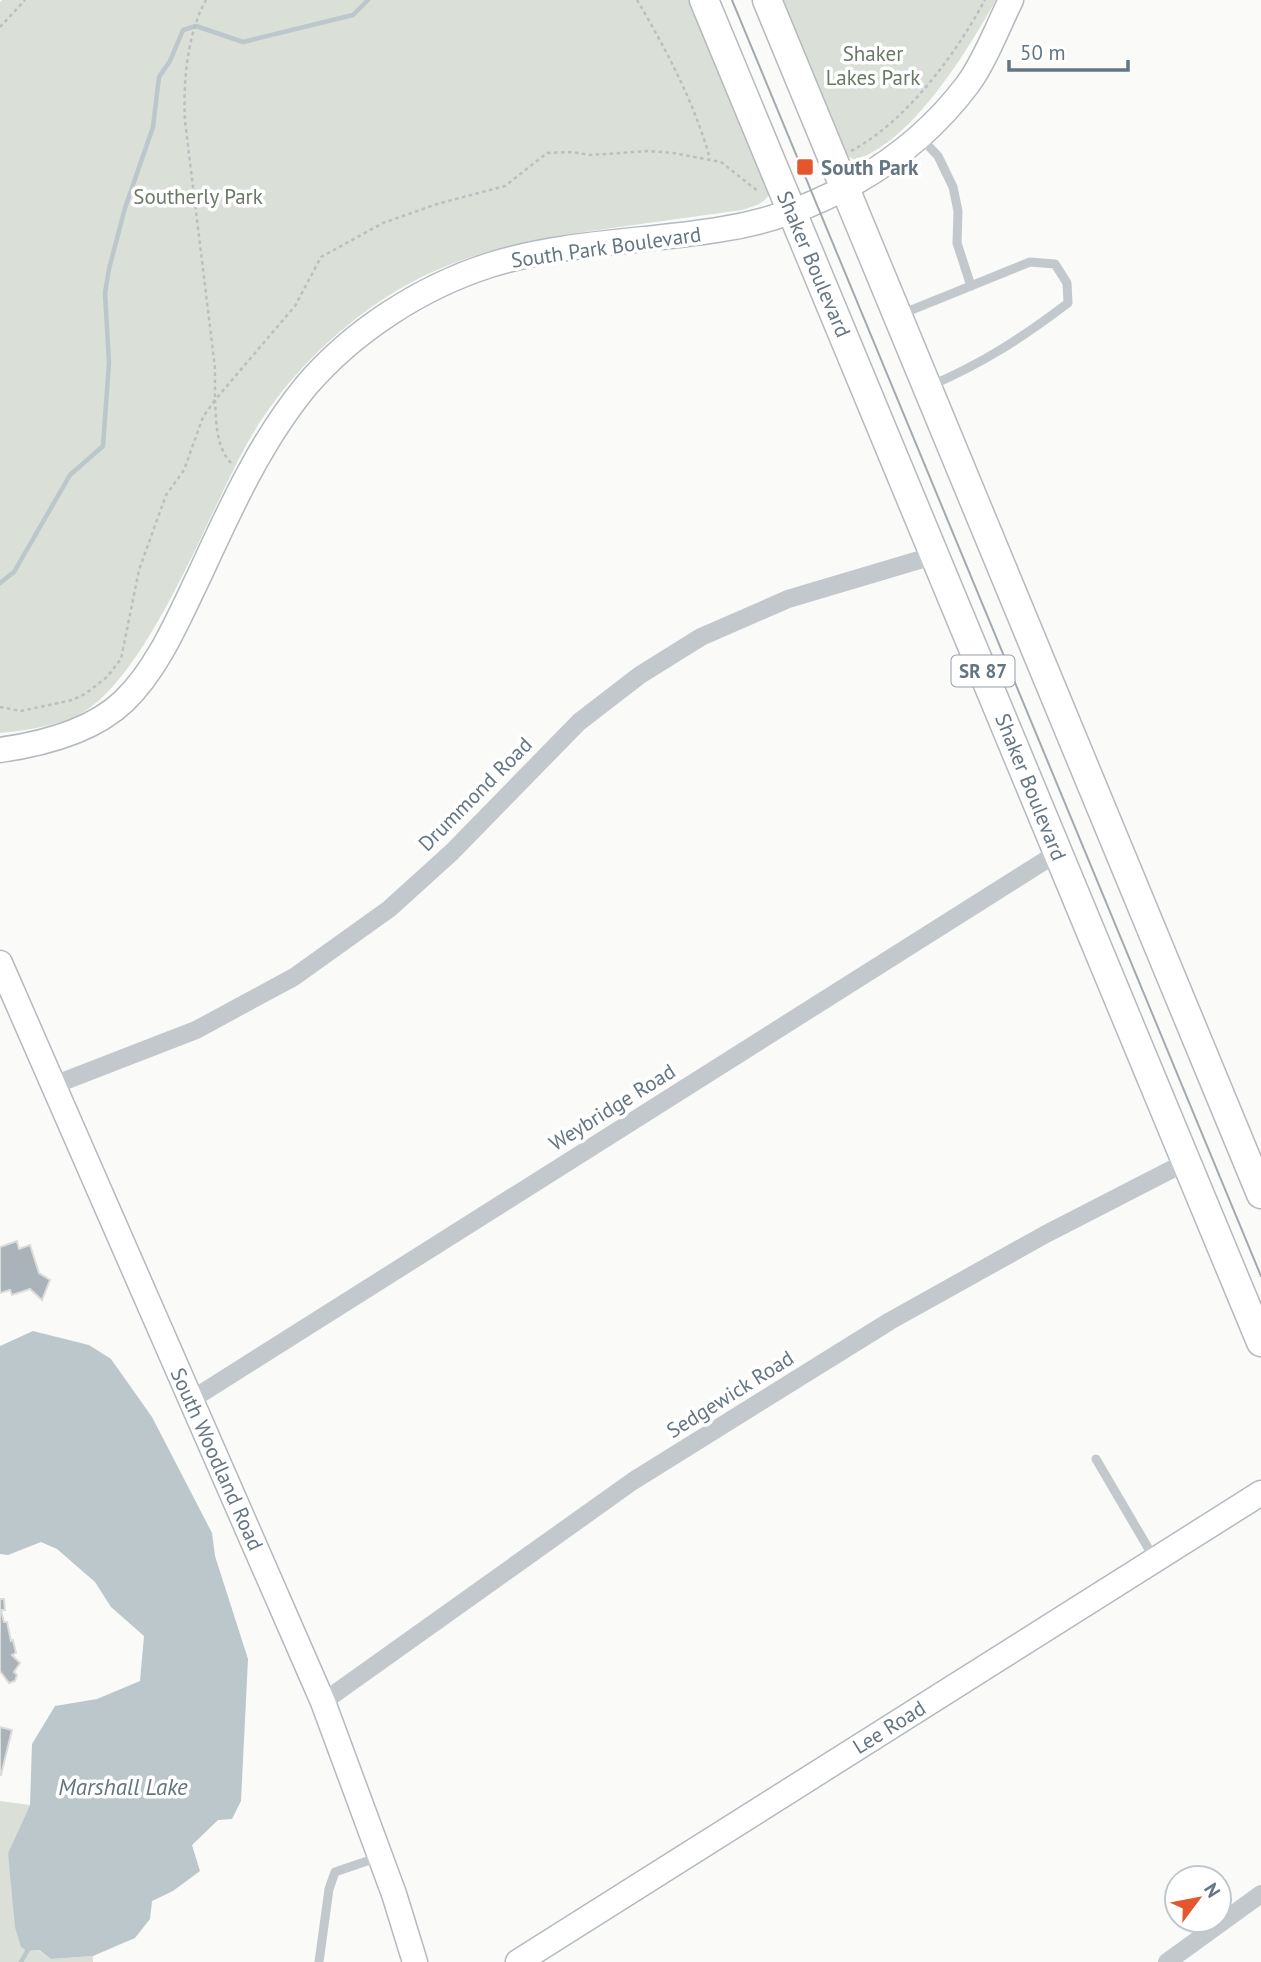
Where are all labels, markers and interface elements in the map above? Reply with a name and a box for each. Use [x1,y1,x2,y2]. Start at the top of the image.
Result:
scale bar [1009,28,1128,72]
text: 50 m [1020,39,1066,66]
park label: Shaker Lakes Park [826,40,920,91]
place label: South Park [821,154,919,181]
marker: South Park [795,157,815,177]
park label: Southerly Park [133,183,263,210]
street label: Shaker Boulevard [771,187,857,341]
street label: South Park Boulevard [509,220,703,274]
road number: SR 87 [951,656,1014,686]
street label: Shaker Boulevard [989,709,1073,865]
street label: Drummond Road [412,731,538,857]
street label: Weybridge Road [544,1057,680,1157]
street label: Sedgewick Road [661,1344,799,1444]
street label: South Woodland Road [165,1363,269,1555]
street label: Lee Road [848,1694,930,1760]
water label: Marshall Lake [58,1772,188,1801]
north arrow [1163,1864,1233,1934]
text: N [1199,1878,1226,1902]

